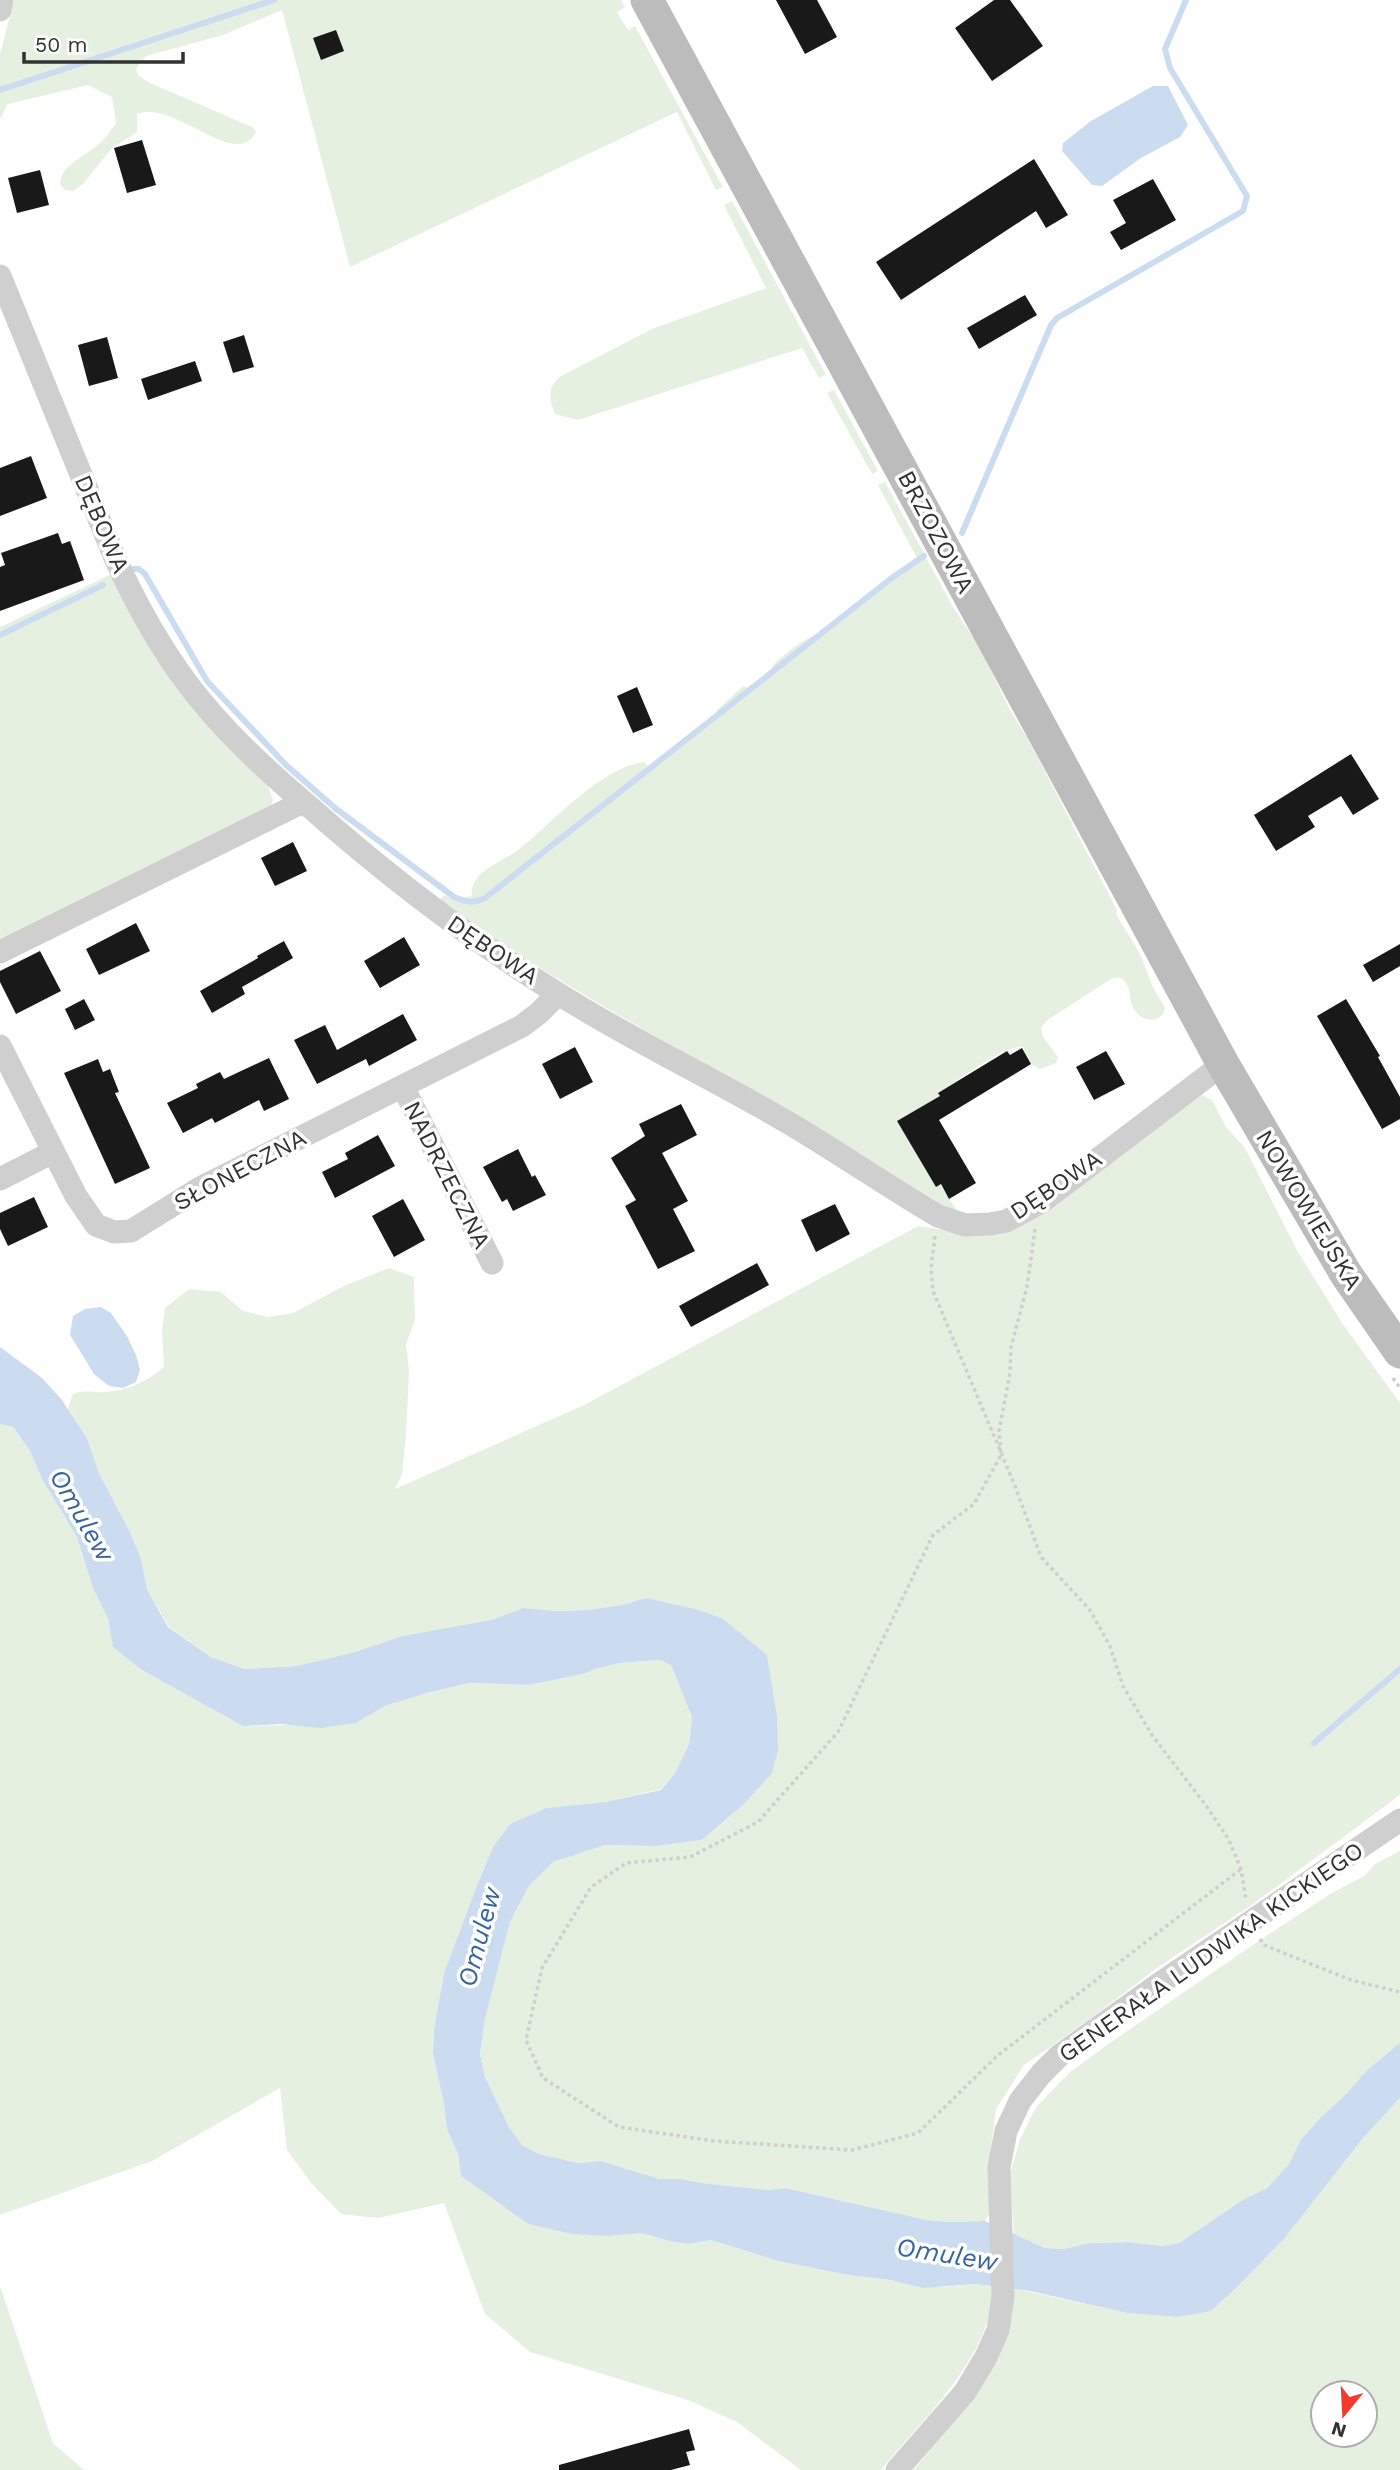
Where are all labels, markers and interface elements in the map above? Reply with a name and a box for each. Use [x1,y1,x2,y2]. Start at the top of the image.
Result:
scale bar [24,21,184,65]
text: 50 m [35,32,87,57]
street label: BRZOZOWA [892,466,980,598]
street label: DĘBOWA [69,471,135,577]
street label: DĘBOWA [442,909,544,991]
street label: NADRZECZNA [398,1097,496,1254]
street label: SŁONECZNA [169,1123,311,1217]
street label: NOWOWIEJSKA [1250,1125,1368,1295]
street label: DĘBOWA [1005,1144,1107,1226]
water label: Omulew [44,1463,121,1568]
street label: GENERAŁA LUDWIKA KICKIEGO [1053,1836,1369,2068]
water label: Omulew [451,1883,507,1990]
water label: Omulew [894,2231,1001,2277]
north arrow [1309,2379,1379,2449]
text: N [1329,2417,1349,2443]

